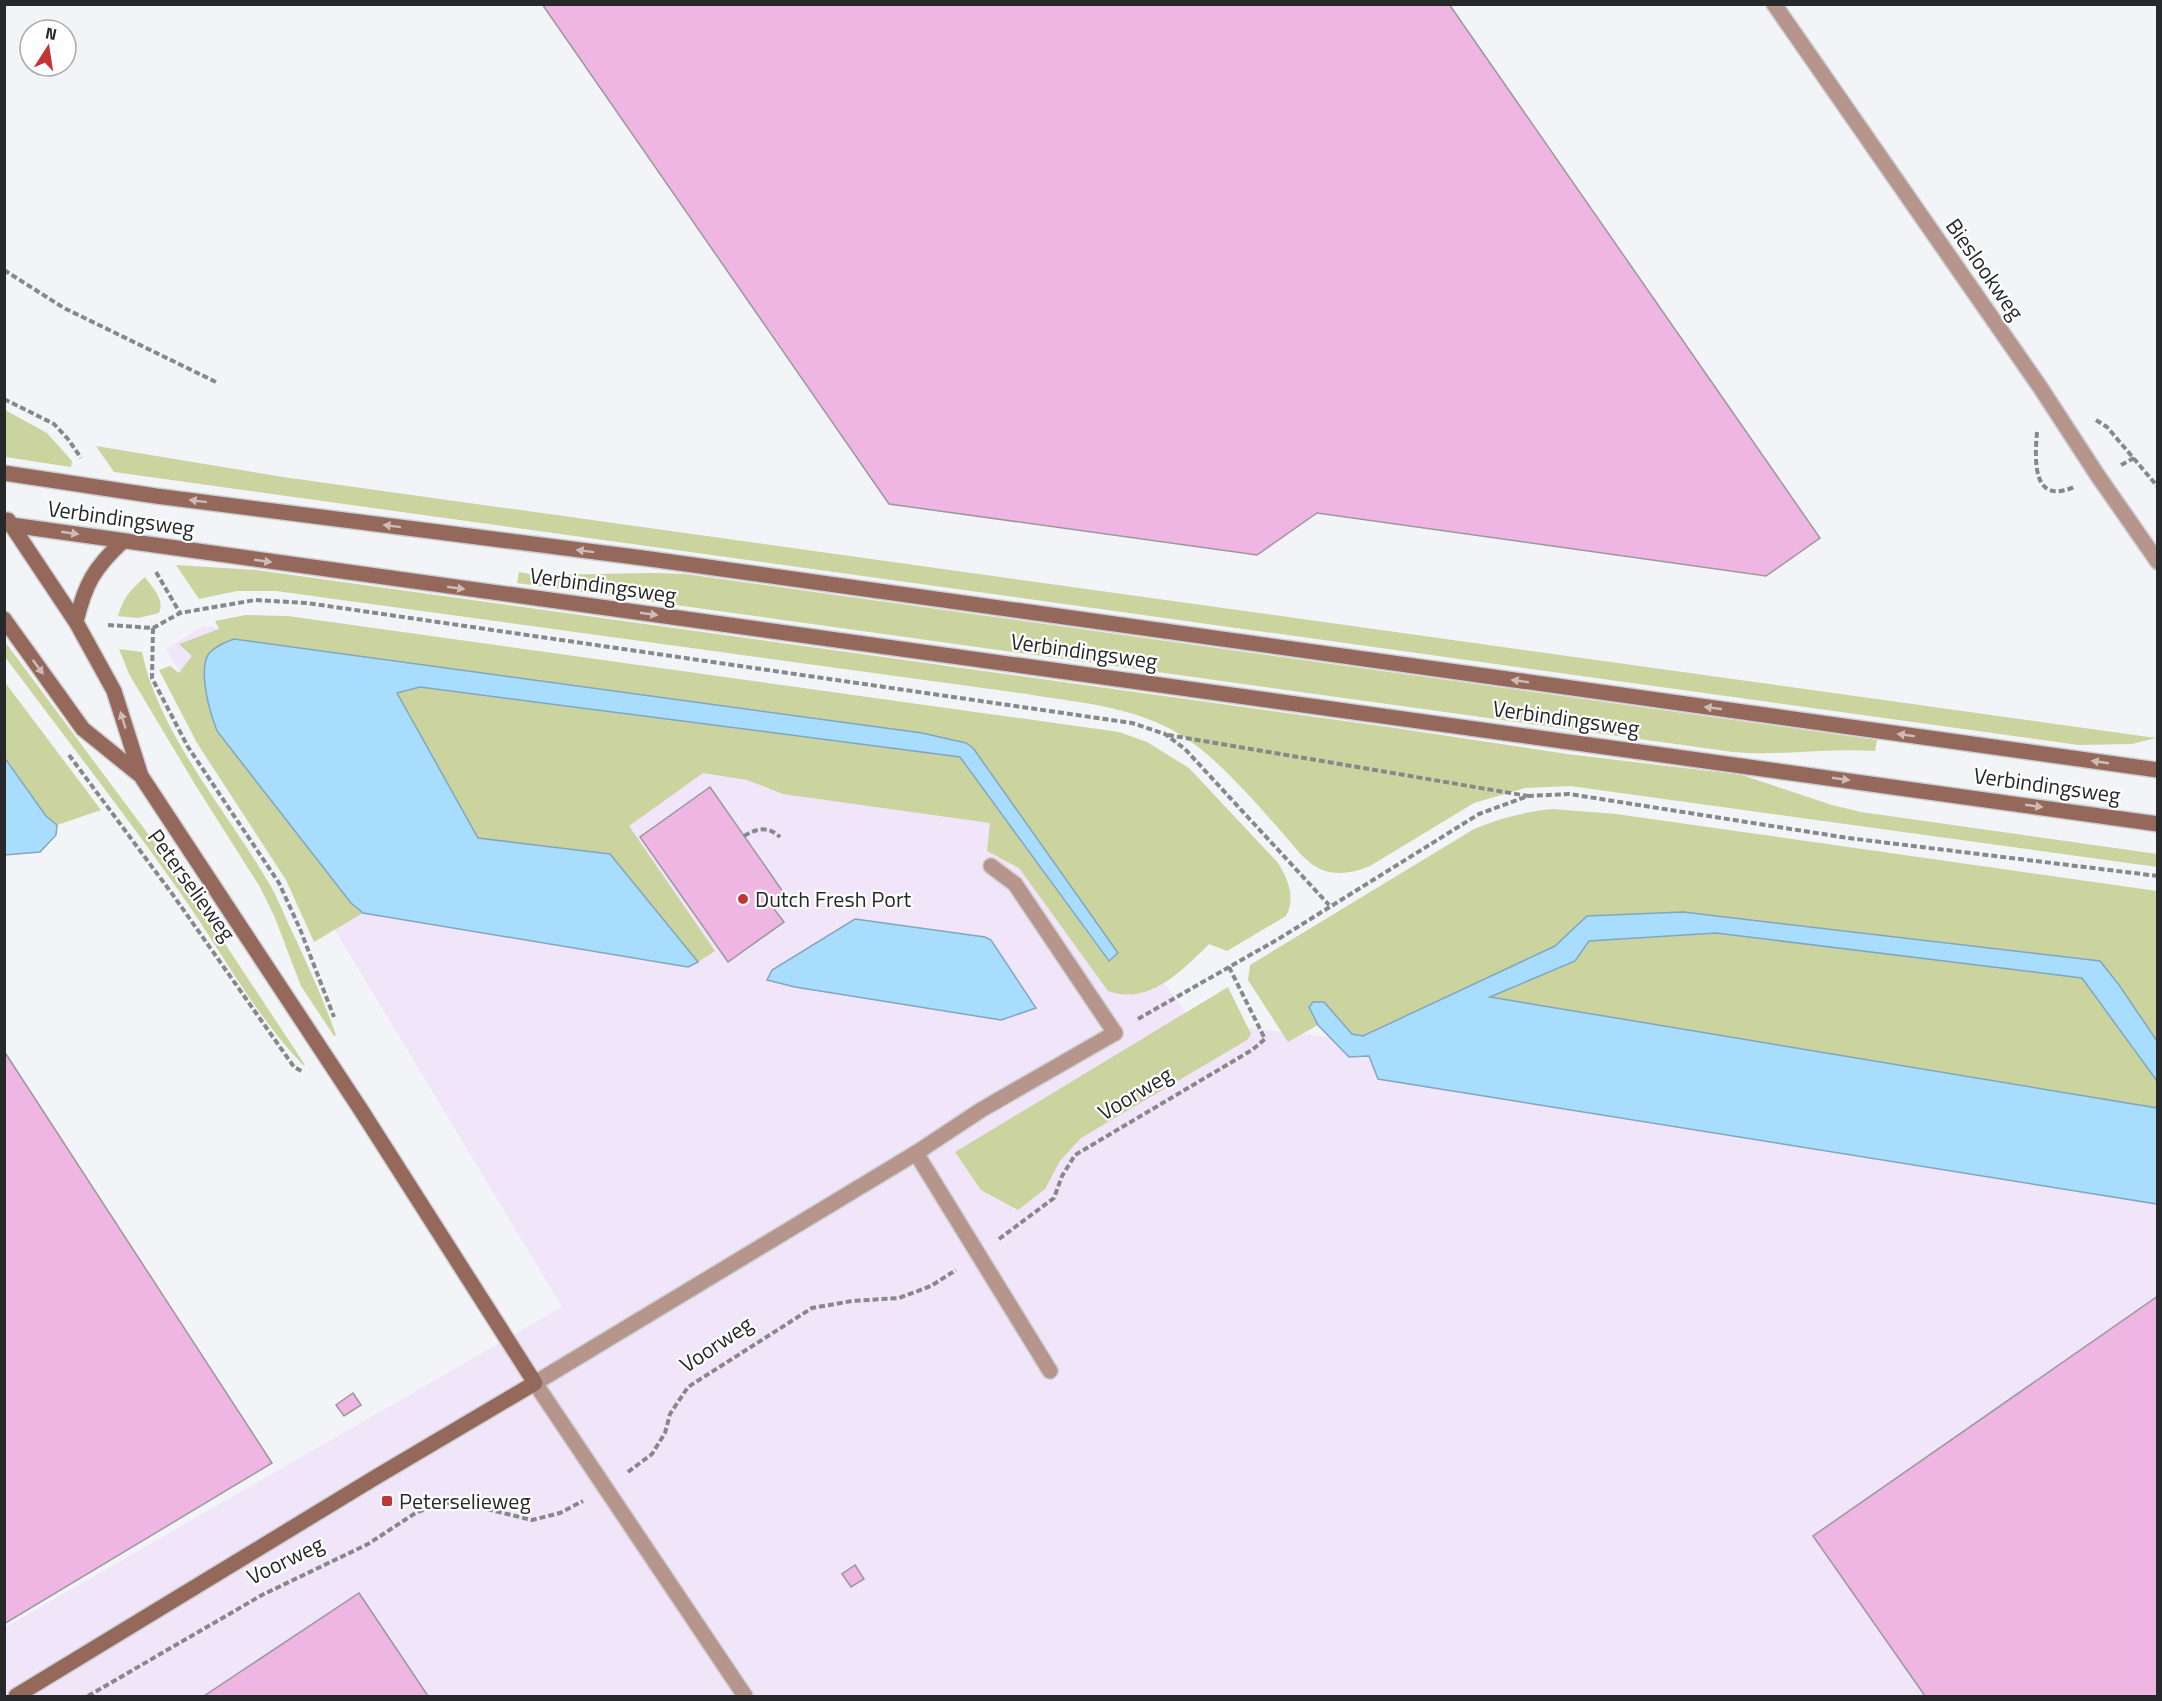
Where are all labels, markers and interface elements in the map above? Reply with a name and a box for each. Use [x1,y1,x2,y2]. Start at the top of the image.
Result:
north arrow [18,18,78,78]
text: N [43,20,59,46]
street label: Bieslookweg [1937,211,2033,327]
street label: Verbindingsweg [45,491,197,545]
one-way arrow [189,497,208,506]
one-way arrow [382,521,401,531]
one-way arrow [60,529,79,538]
one-way arrow [575,546,594,556]
one-way arrow [253,556,272,566]
street label: Verbindingsweg [527,558,679,612]
one-way arrow [446,583,465,592]
one-way arrow [640,609,659,619]
street label: Verbindingsweg [1008,624,1160,678]
one-way arrow [31,660,43,675]
one-way arrow [1511,676,1530,686]
street label: Verbindingsweg [1490,691,1642,745]
one-way arrow [1704,703,1723,713]
one-way arrow [118,711,128,729]
one-way arrow [1897,730,1916,740]
one-way arrow [2090,757,2109,766]
street label: Verbindingsweg [1971,758,2123,812]
one-way arrow [1832,774,1851,784]
one-way arrow [2025,802,2044,811]
street label: Peterselieweg [140,822,244,948]
place label: Dutch Fresh Port [755,882,912,916]
marker: Dutch Fresh Port [736,892,750,906]
street label: Voorweg [1091,1057,1179,1129]
street label: Voorweg [672,1307,760,1381]
place label: Peterselieweg [399,1484,531,1518]
marker: Peterselieweg [380,1494,394,1508]
street label: Voorweg [241,1527,329,1593]

